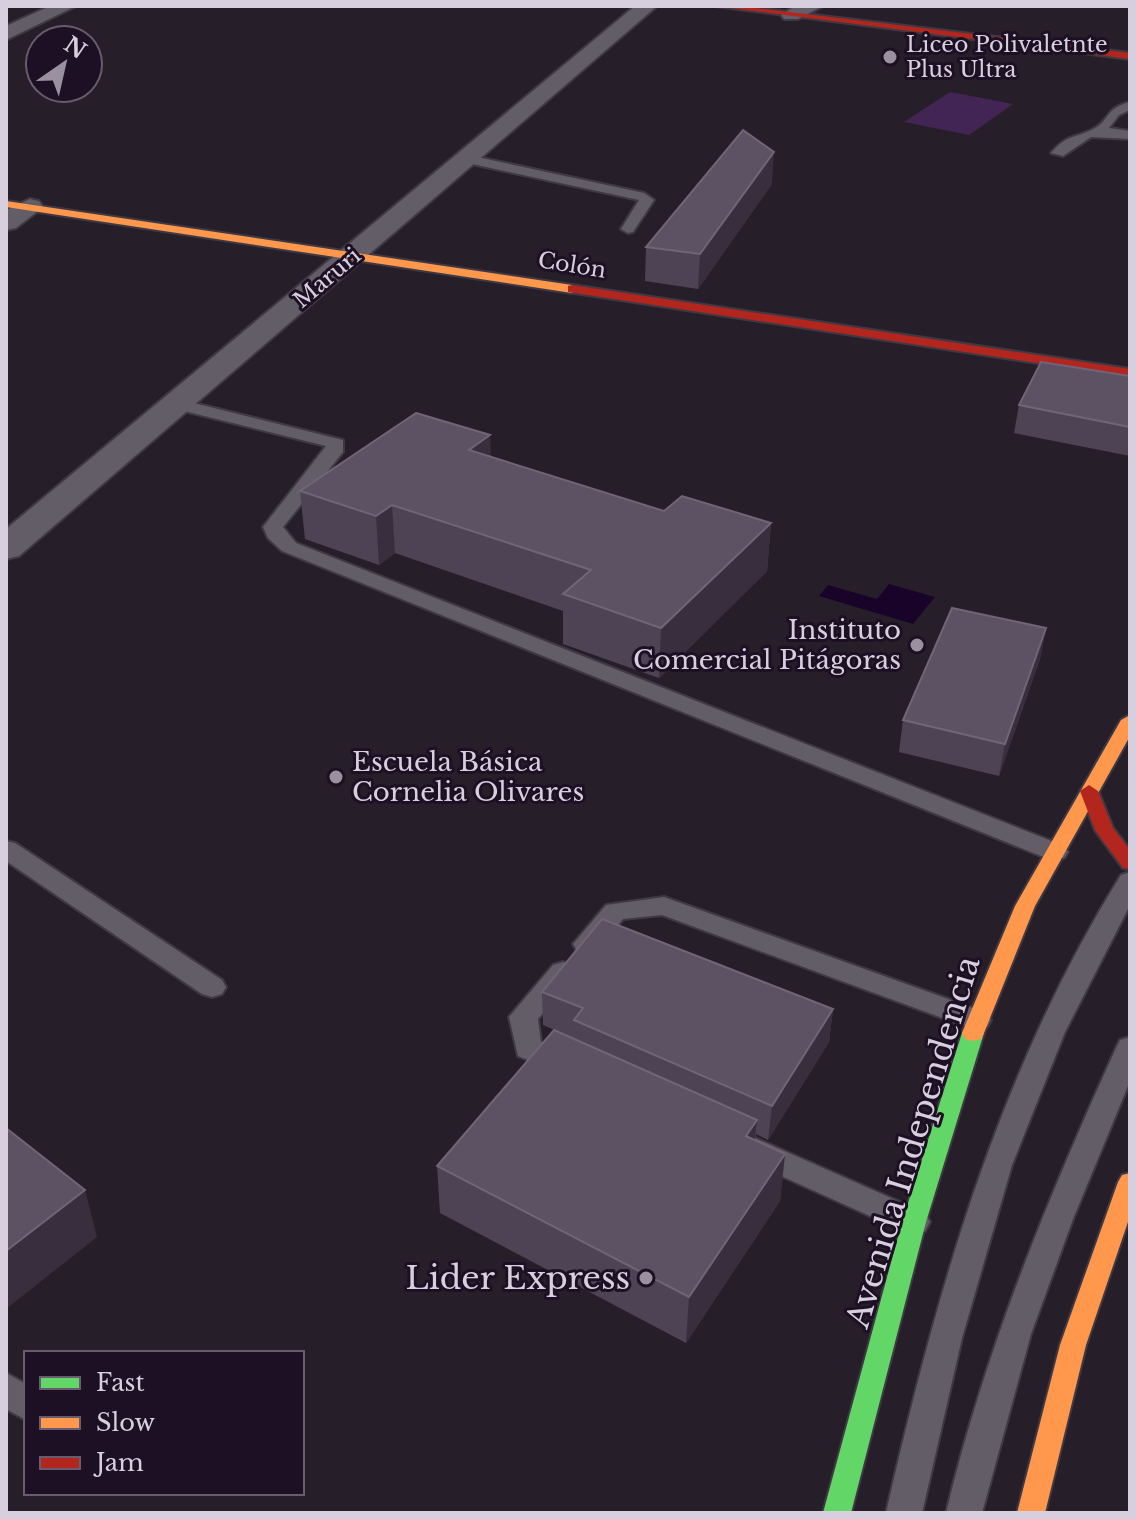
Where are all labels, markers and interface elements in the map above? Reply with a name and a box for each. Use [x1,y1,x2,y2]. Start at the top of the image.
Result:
north arrow [24,24,104,104]
text: N [59,31,91,65]
place label: Liceo Polivaletnte Plus Ultra [906,31,1108,83]
marker: Liceo Polivaletnte Plus Ultra [881,48,899,66]
street label: Maruri [288,242,366,314]
street label: Colón [536,246,608,284]
place label: Instituto Comercial Pitágoras [633,614,901,676]
marker: Instituto Comercial Pitágoras [908,636,926,654]
place label: Escuela Básica Cornelia Olivares [352,746,584,808]
marker: Escuela Básica Cornelia Olivares [327,768,345,786]
street label: Avenida Independencia [837,951,989,1334]
place label: Lider Express [406,1258,630,1298]
marker: Lider Express [637,1269,655,1287]
legend [24,1351,304,1495]
text: Fast [96,1368,144,1397]
text: Slow [96,1408,155,1437]
text: Jam [93,1448,144,1477]

